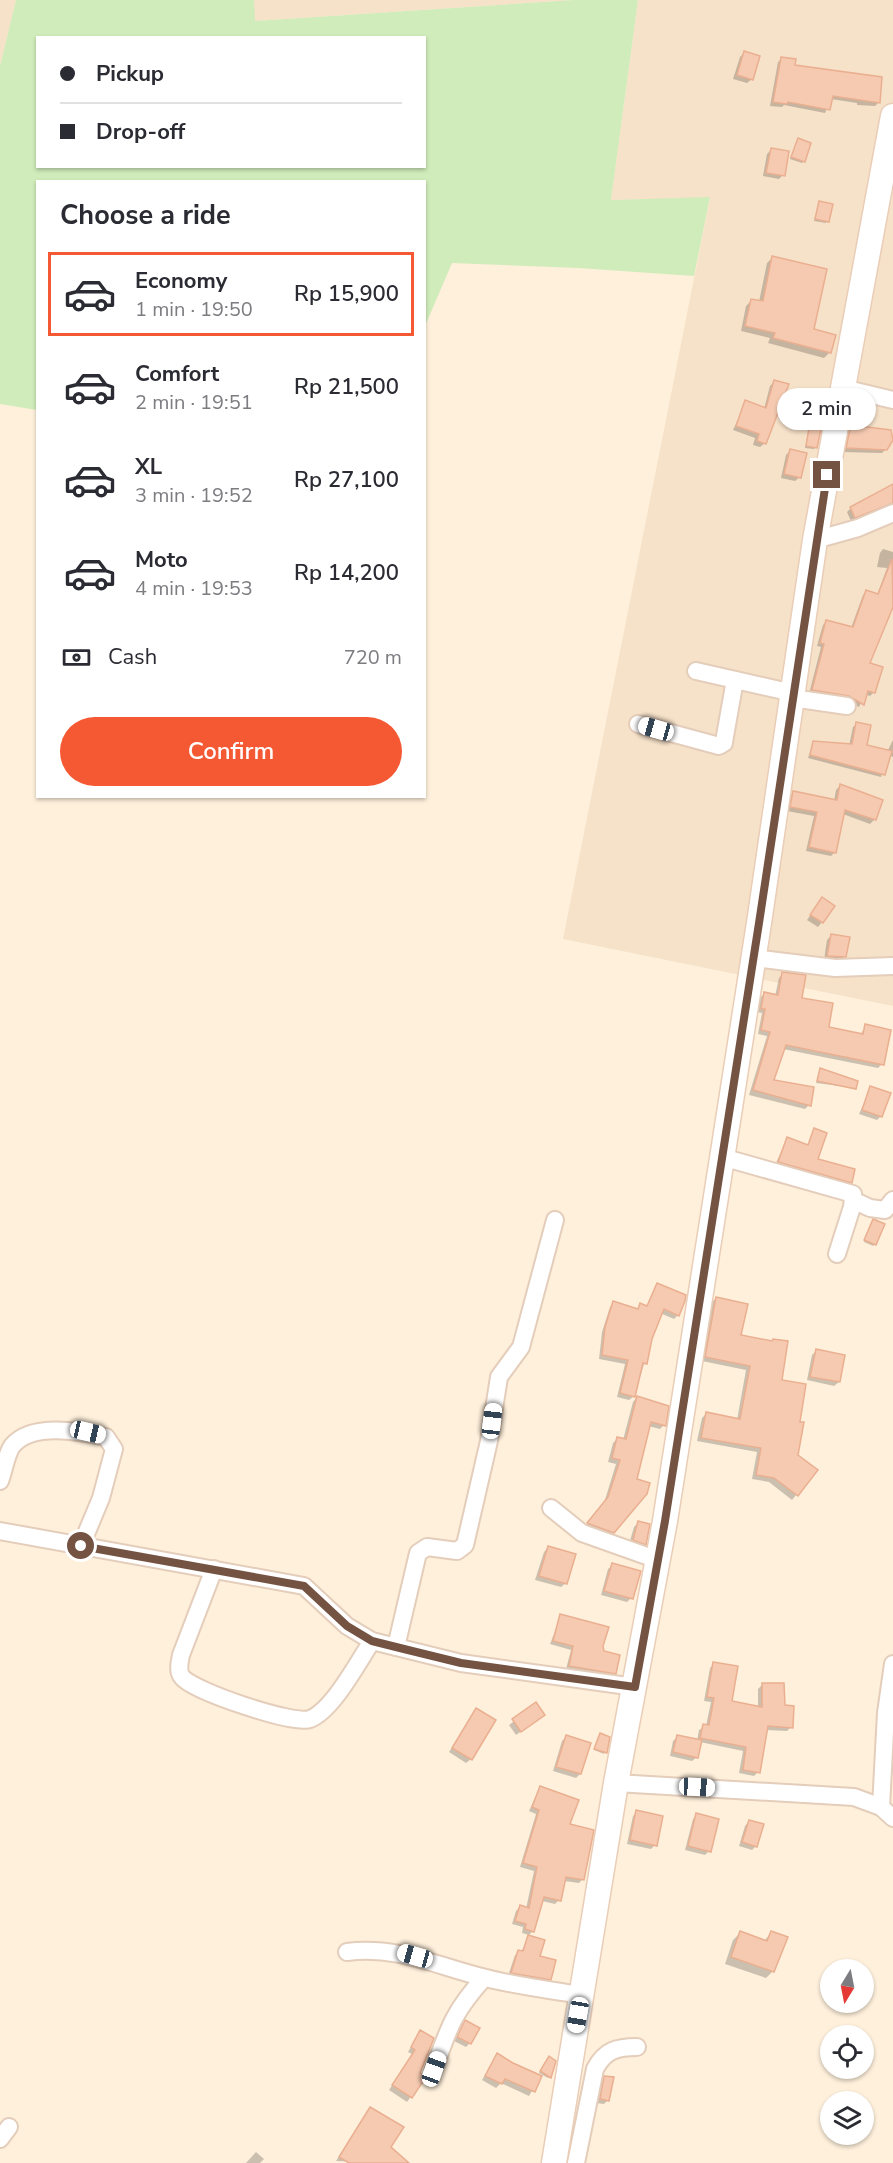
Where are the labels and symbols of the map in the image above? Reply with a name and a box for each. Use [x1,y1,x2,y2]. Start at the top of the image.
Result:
callout: 2 min [778,388,876,430]
route end [813,461,840,488]
car [636,715,676,743]
car [481,1402,503,1440]
car [68,1419,108,1445]
route start [67,1532,94,1559]
car [679,1777,715,1797]
car [395,1942,435,1970]
north arrow [820,1959,874,2013]
car [566,1996,590,2034]
car [419,2049,449,2089]

